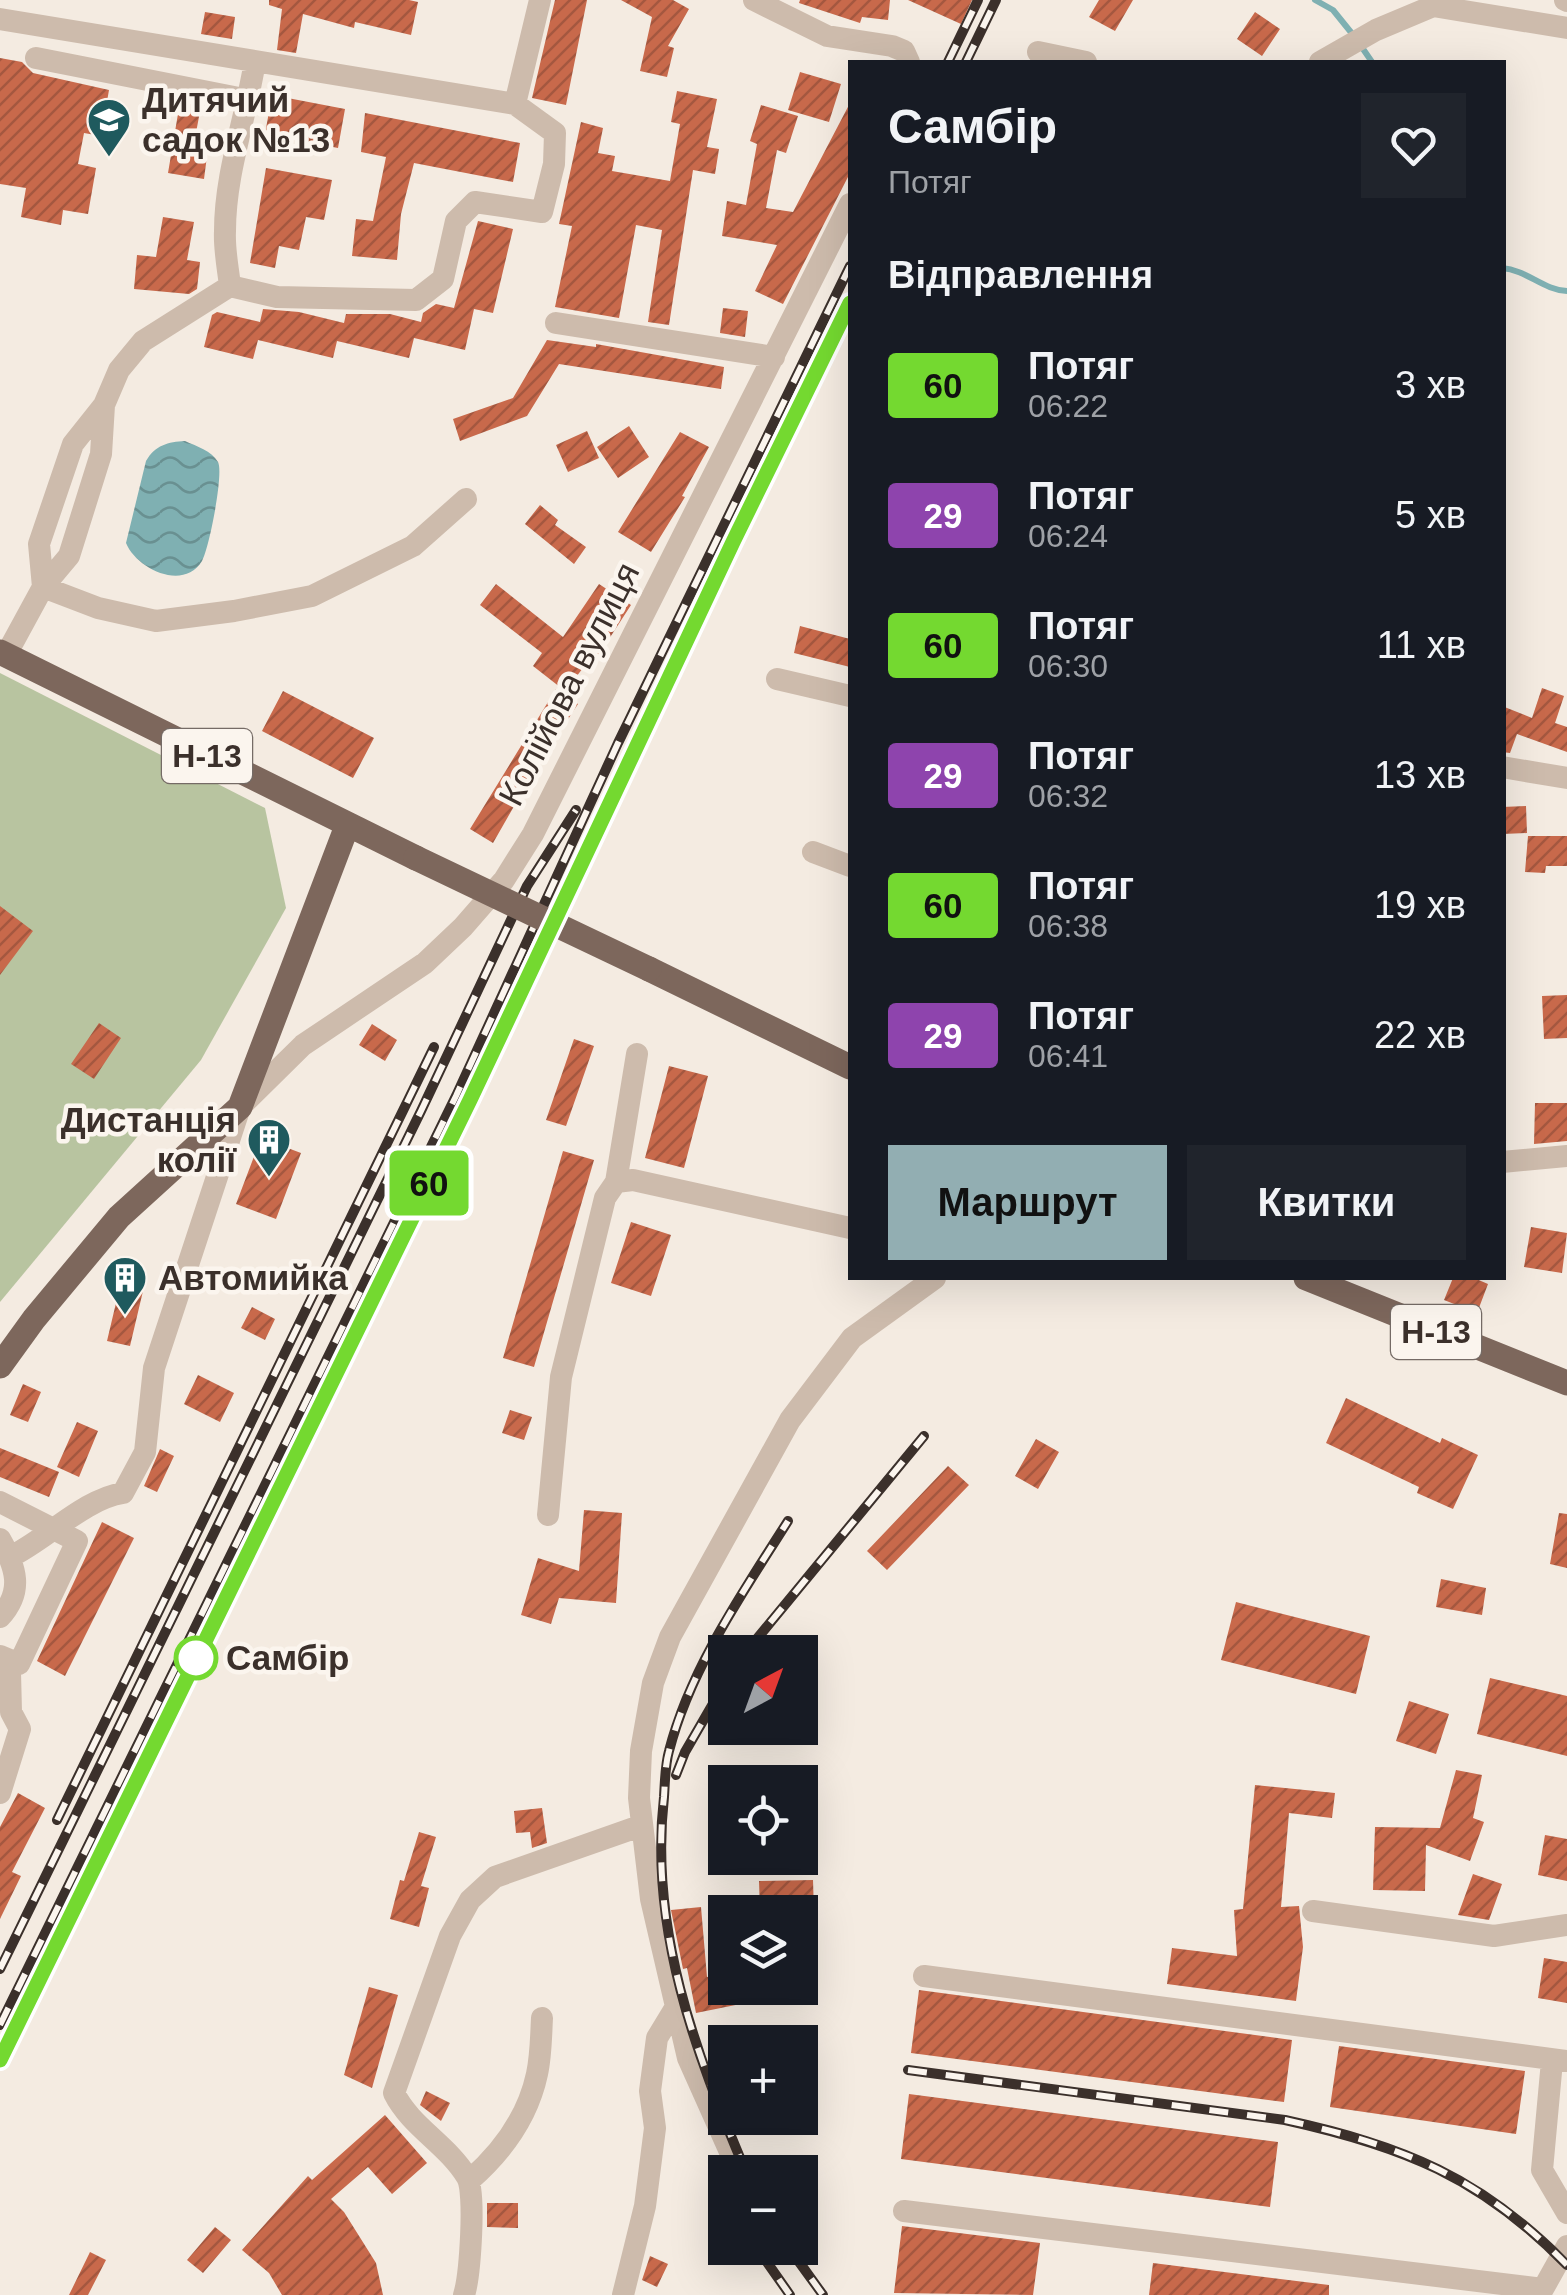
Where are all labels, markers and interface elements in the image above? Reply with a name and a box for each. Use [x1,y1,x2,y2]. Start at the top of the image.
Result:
place label: Дитячий садок №13 [142,80,330,159]
button: heart [1361,93,1466,198]
school or university icon: Дитячий садок №13 [86,97,132,158]
text: Самбір [888,100,1057,153]
text: Потяг [888,164,972,200]
text: Відправлення [888,254,1153,296]
text: Потяг [1028,345,1134,387]
text: 3 хв [1395,364,1466,406]
text: 60 [924,366,962,405]
text: 06:22 [1028,388,1108,424]
text: Потяг [1028,475,1134,517]
text: 5 хв [1395,494,1466,536]
text: 29 [924,496,962,535]
text: 06:24 [1028,518,1108,554]
street label: Колійова вулиця [491,556,647,812]
text: Потяг [1028,605,1134,647]
text: 11 хв [1377,624,1466,666]
text: 60 [924,626,962,665]
text: 06:30 [1028,648,1108,684]
road number: Н-13 [162,729,252,783]
text: Потяг [1028,735,1134,777]
text: 13 хв [1374,754,1466,796]
text: 29 [924,756,962,795]
text: 06:32 [1028,778,1108,814]
text: Потяг [1028,865,1134,907]
text: 19 хв [1374,884,1466,926]
text: 60 [924,886,962,925]
text: 06:38 [1028,908,1108,944]
text: Потяг [1028,995,1134,1037]
text: 22 хв [1374,1014,1466,1056]
text: 29 [924,1016,962,1055]
text: 06:41 [1028,1038,1108,1074]
place label: Дистанція колії [61,1100,237,1179]
building icon: Дистанція колії [246,1117,292,1178]
button: Маршрут [888,1145,1167,1260]
button: Квитки [1187,1145,1466,1260]
line badge: 60 [384,1150,474,1216]
text: 60 [410,1164,448,1203]
building icon: Автомийка [102,1255,148,1316]
place label: Автомийка [158,1258,348,1297]
road number: Н-13 [1391,1305,1481,1359]
north arrow [708,1635,818,1745]
map controls [708,1635,818,2265]
marker: Самбір [175,1637,217,1679]
place label: Самбір [226,1638,349,1677]
button: locate [708,1765,818,1875]
button: layers [708,1895,818,2005]
button: + [708,2025,818,2135]
button: − [708,2155,818,2265]

